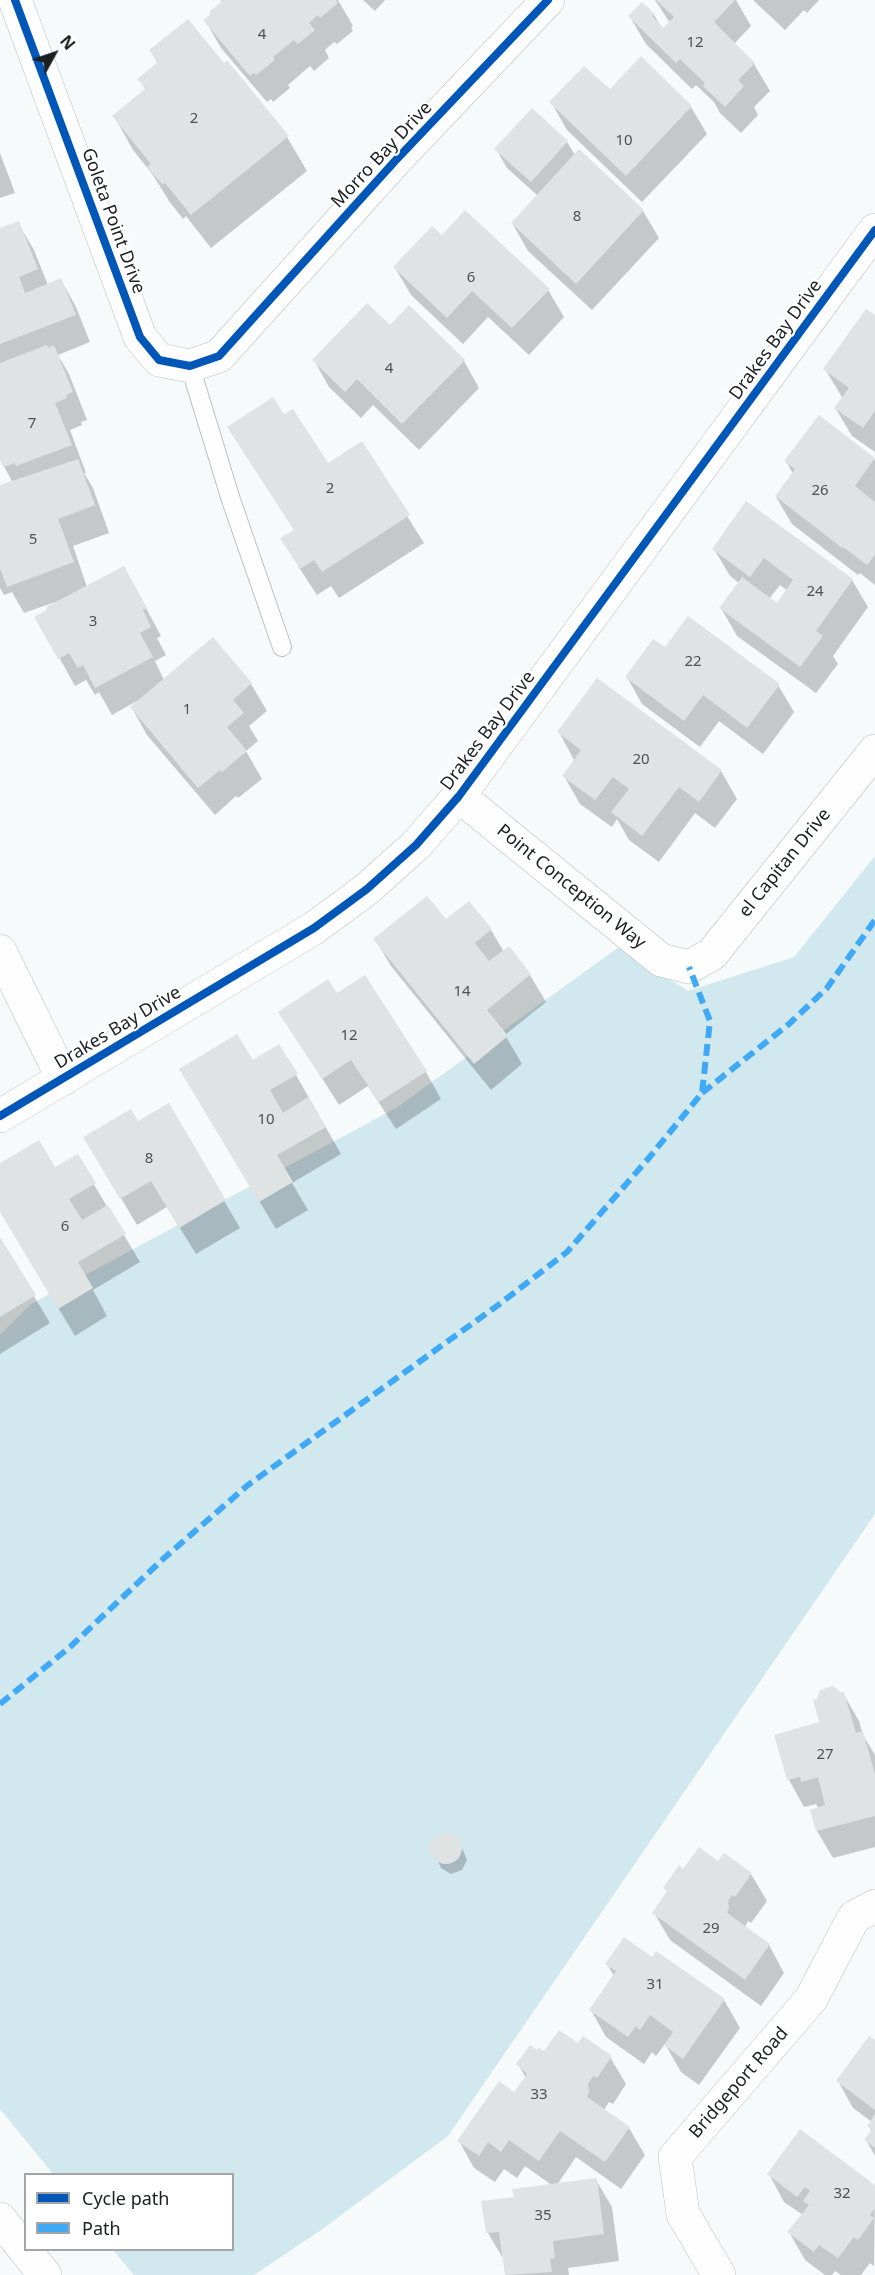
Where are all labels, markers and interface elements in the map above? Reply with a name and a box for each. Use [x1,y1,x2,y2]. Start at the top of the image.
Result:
north arrow [24,24,84,84]
house number: 4 [258,26,266,44]
text: N [55,30,80,54]
house number: 12 [686,34,704,52]
street label: Morro Bay Drive [327,97,437,213]
house number: 2 [190,110,198,128]
house number: 10 [615,132,633,150]
street label: Goleta Point Drive [77,145,149,297]
house number: 8 [573,208,581,226]
house number: 6 [467,269,475,287]
street label: Drakes Bay Drive [725,276,827,404]
house number: 4 [385,360,393,378]
house number: 7 [28,415,36,433]
house number: 2 [326,480,334,498]
house number: 26 [811,482,829,500]
house number: 5 [29,531,37,549]
house number: 24 [806,583,824,601]
house number: 3 [89,613,97,631]
house number: 22 [684,653,702,671]
street label: Drakes Bay Drive [436,667,540,795]
house number: 1 [183,701,191,719]
house number: 20 [632,751,650,769]
street label: el Capitan Drive [735,804,835,922]
street label: Point Conception Way [492,820,650,954]
street label: Drakes Bay Drive [51,982,185,1074]
house number: 14 [453,983,471,1001]
house number: 12 [340,1027,358,1045]
house number: 10 [257,1111,275,1129]
house number: 8 [145,1150,153,1168]
house number: 6 [61,1218,69,1236]
house number: 27 [816,1746,834,1764]
house number: 29 [702,1920,720,1938]
house number: 31 [646,1976,664,1994]
street label: Bridgeport Road [685,2023,793,2143]
house number: 33 [530,2086,548,2104]
legend [24,2173,234,2251]
house number: 32 [833,2185,851,2203]
text: Cycle path [82,2186,169,2210]
house number: 35 [534,2207,552,2225]
text: Path [82,2216,121,2240]

